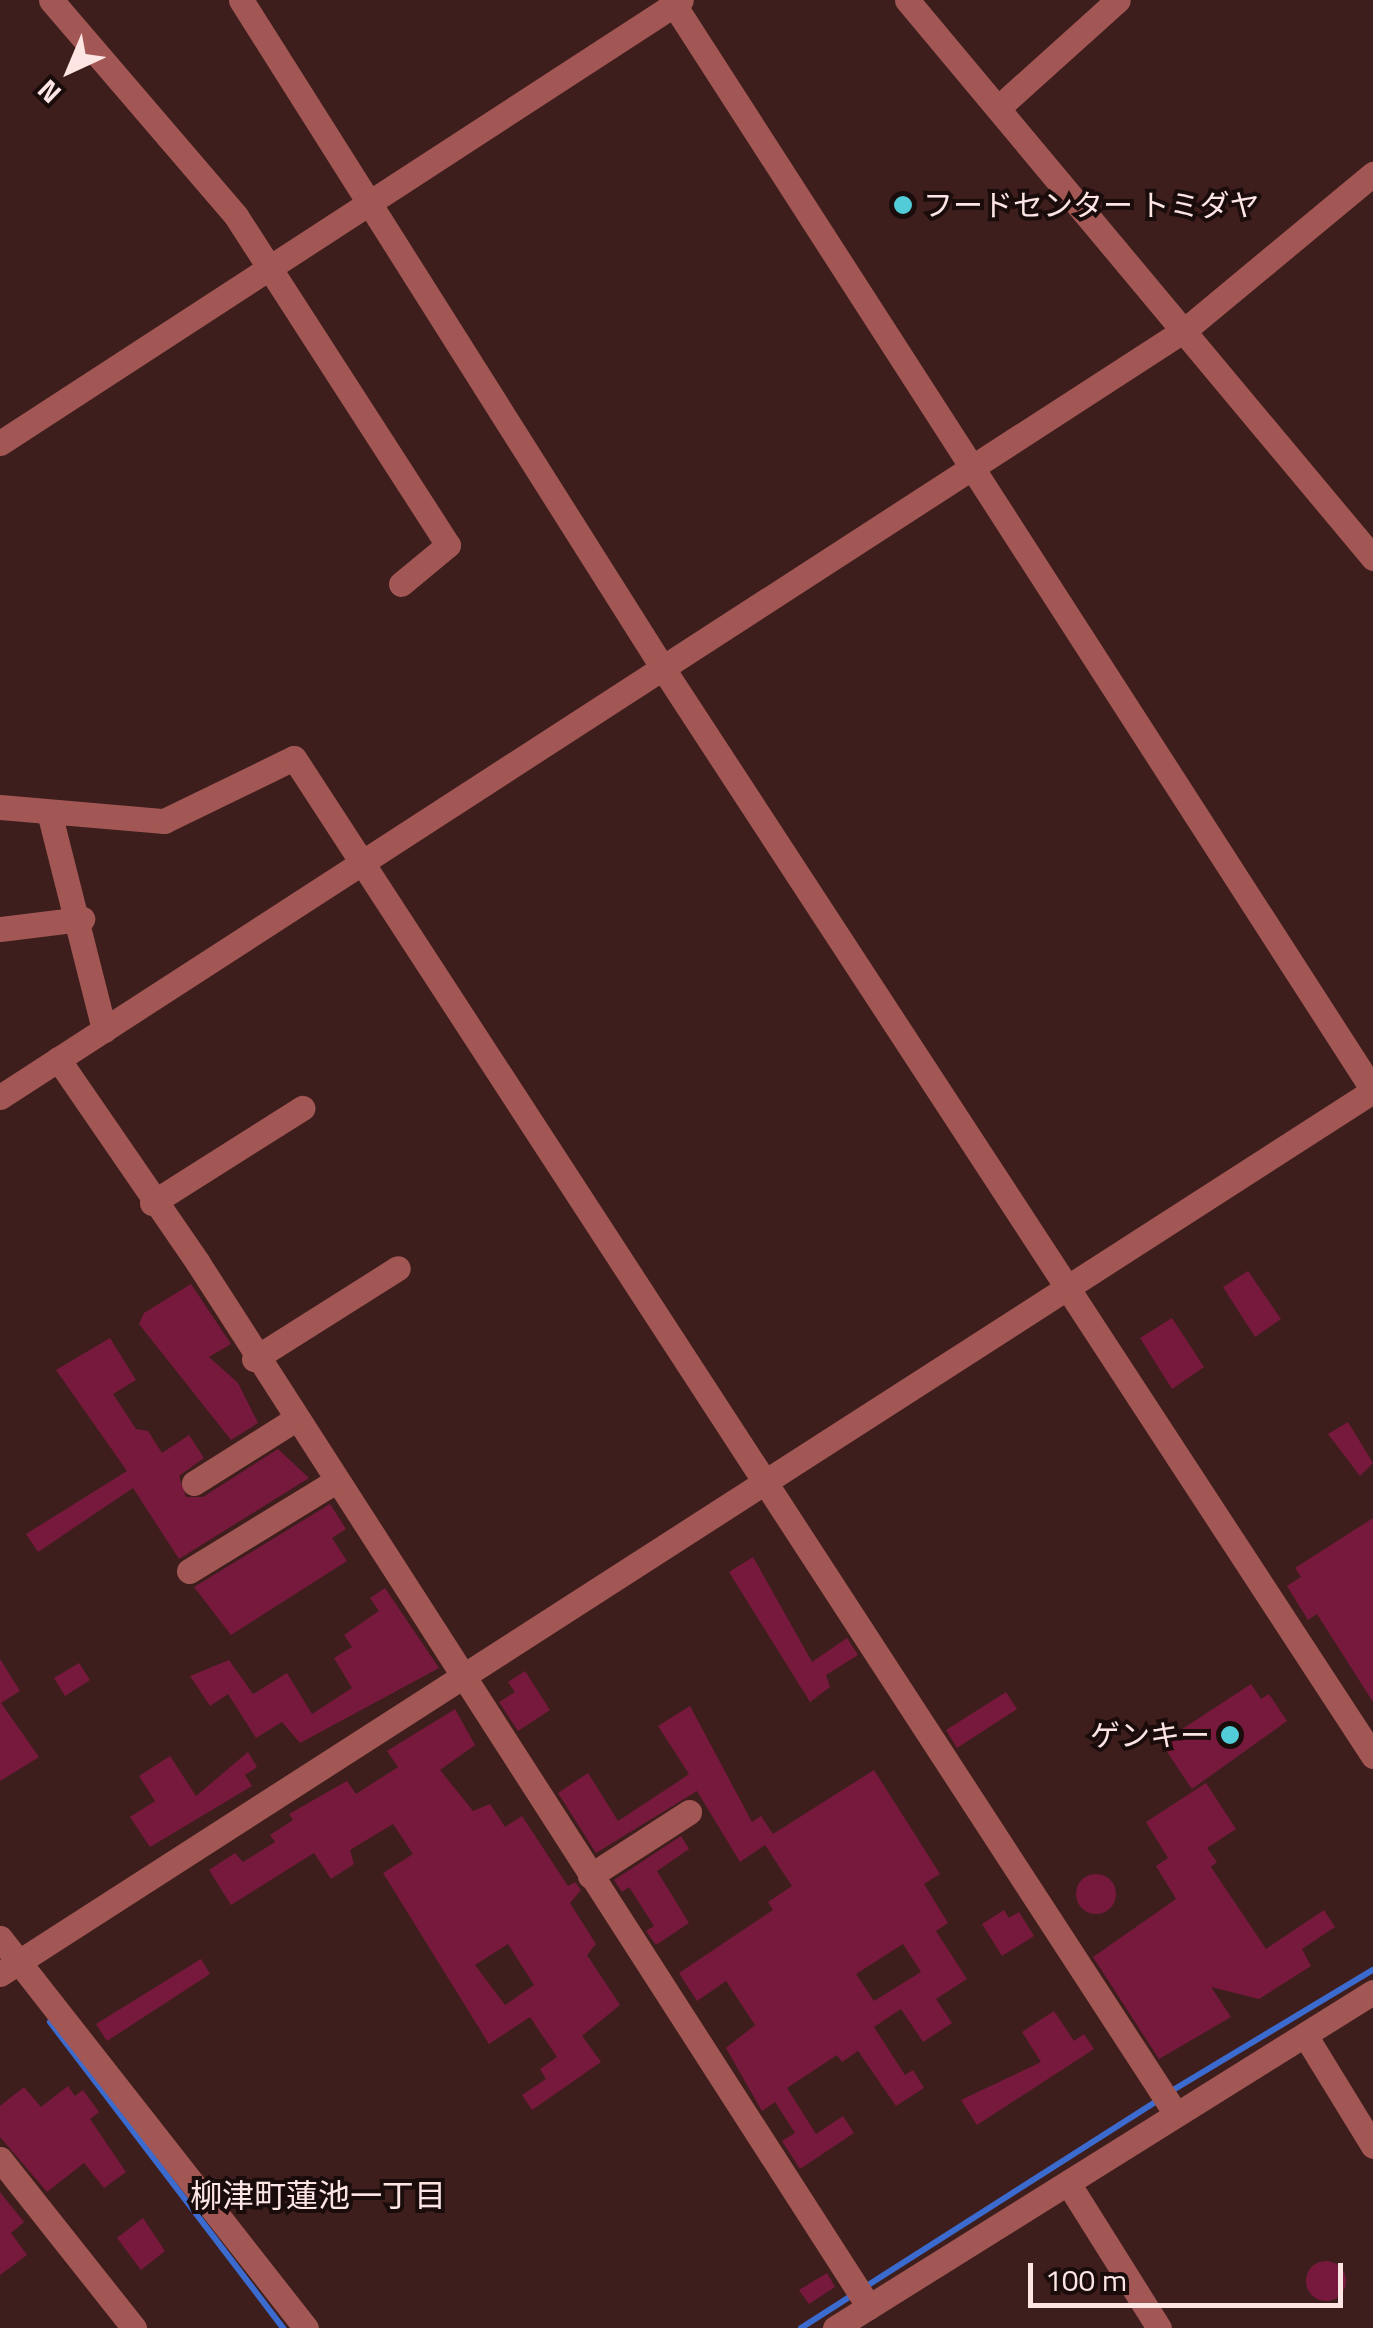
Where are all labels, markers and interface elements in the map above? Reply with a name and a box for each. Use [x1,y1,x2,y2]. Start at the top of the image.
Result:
north arrow [20,20,120,120]
text: N [27,70,71,114]
place label: フードセンター トミダヤ [923,187,1260,223]
marker: フードセンター トミダヤ [892,194,914,216]
place label: ゲンキー [1090,1717,1210,1753]
marker: ゲンキー [1219,1724,1241,1746]
district label: 柳津町蓮池一丁目 [190,2176,446,2214]
scale bar [1033,2243,1348,2305]
text: 100 m [1045,2257,1127,2303]

